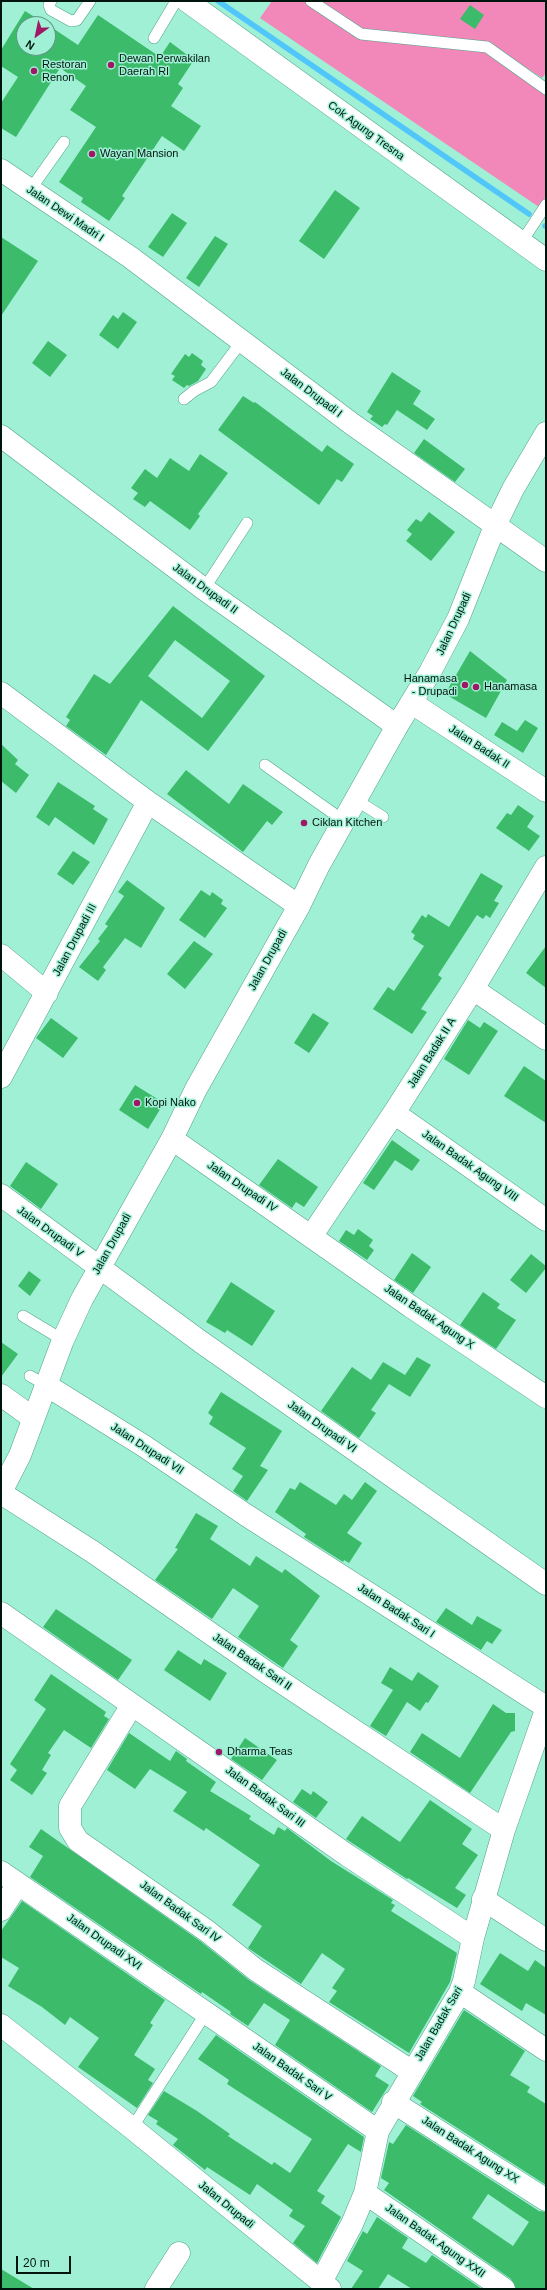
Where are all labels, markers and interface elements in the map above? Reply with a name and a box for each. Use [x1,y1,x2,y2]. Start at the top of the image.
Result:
north arrow [16,16,56,56]
text: N [23,38,37,52]
place label: Dewan Perwakilan Daerah RI [119,52,210,78]
place label: Restoran Renon [42,58,87,84]
marker: Dewan Perwakilan Daerah RI [106,60,116,70]
marker: Restoran Renon [29,66,39,76]
street label: Cok Agung Tresna [325,99,407,163]
place label: Wayan Mansion [100,147,178,161]
marker: Wayan Mansion [87,149,97,159]
street label: Jalan Dewi Madri I [24,183,106,245]
street label: Jalan Drupadi I [277,365,345,421]
street label: Jalan Drupadi II [170,561,240,617]
street label: Jalan Drupadi [434,590,474,658]
place label: Hanamasa - Drupadi [404,672,457,698]
marker: Hanamasa - Drupadi [460,680,470,690]
place label: Hanamasa [484,680,537,694]
marker: Hanamasa [471,682,481,692]
street label: Jalan Badak II [446,722,512,772]
place label: Ciklan Kitchen [312,816,382,830]
marker: Ciklan Kitchen [299,818,309,828]
street label: Jalan Drupadi III [50,902,100,978]
street label: Jalan Drupadi [246,927,290,993]
street label: Jalan Badak II A [405,1016,459,1090]
place label: Kopi Nako [145,1096,196,1110]
marker: Kopi Nako [132,1098,142,1108]
street label: Jalan Badak Agung VIII [419,1128,521,1204]
street label: Jalan Drupadi IV [205,1159,279,1215]
street label: Jalan Drupadi V [14,1204,86,1260]
street label: Jalan Drupadi [90,1211,134,1277]
street label: Jalan Badak Agung X [381,1282,477,1352]
street label: Jalan Drupadi VI [285,1398,359,1456]
street label: Jalan Drupadi VII [108,1420,186,1478]
street label: Jalan Badak Sari I [355,1581,437,1641]
street label: Jalan Badak Sari II [210,1631,294,1693]
place label: Dharma Teas [227,1745,292,1759]
marker: Dharma Teas [214,1747,224,1757]
street label: Jalan Badak Sari III [223,1764,307,1830]
street label: Jalan Badak Sari IV [137,1878,223,1946]
street label: Jalan Drupadi XVI [64,1911,144,1973]
street label: Jalan Badak Sari [412,1985,466,2063]
street label: Jalan Badak Sari V [250,2040,334,2104]
street label: Jalan Badak Agung XX [419,2114,521,2186]
street label: Jalan Drupadi [195,2179,257,2231]
street label: Jalan Badak Agung XXII [382,2201,488,2281]
scale bar [18,2248,73,2274]
text: 20 m [23,2256,50,2270]

